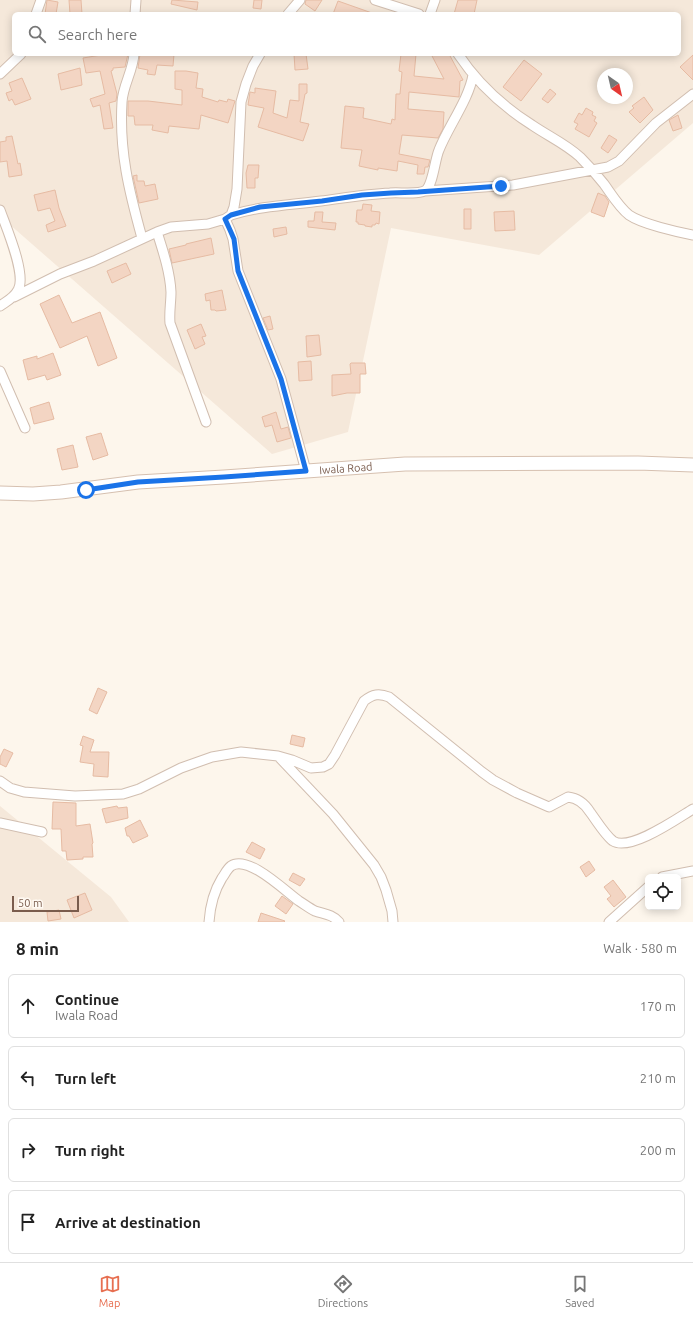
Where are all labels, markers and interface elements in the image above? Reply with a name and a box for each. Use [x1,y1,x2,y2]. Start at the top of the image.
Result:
search box [12,12,681,56]
icon: search [26,23,48,45]
text: Search here [58,26,137,43]
north arrow [597,68,633,104]
route end [492,177,510,195]
street label: Iwala Road [319,460,373,476]
route start [77,481,95,499]
map controls [645,874,681,910]
button: locate [645,874,681,910]
scale bar [12,894,79,913]
text: 50 m [18,897,42,909]
text: 8 min [16,939,59,958]
text: Walk · 580 m [603,941,677,955]
text: Continue [55,991,119,1008]
icon: ahead [17,995,39,1017]
text: 170 m [640,999,676,1013]
text: Iwala Road [55,1008,118,1022]
icon: left [17,1067,39,1089]
text: Turn left [55,1070,116,1087]
text: 210 m [640,1071,676,1085]
icon: right [17,1139,39,1161]
text: Turn right [55,1142,125,1159]
text: 200 m [640,1143,676,1157]
icon: arrive [17,1211,39,1233]
text: Arrive at destination [55,1214,201,1231]
tab: Map [99,1273,121,1309]
tab: Directions [318,1273,368,1309]
tab: Saved [565,1273,594,1309]

